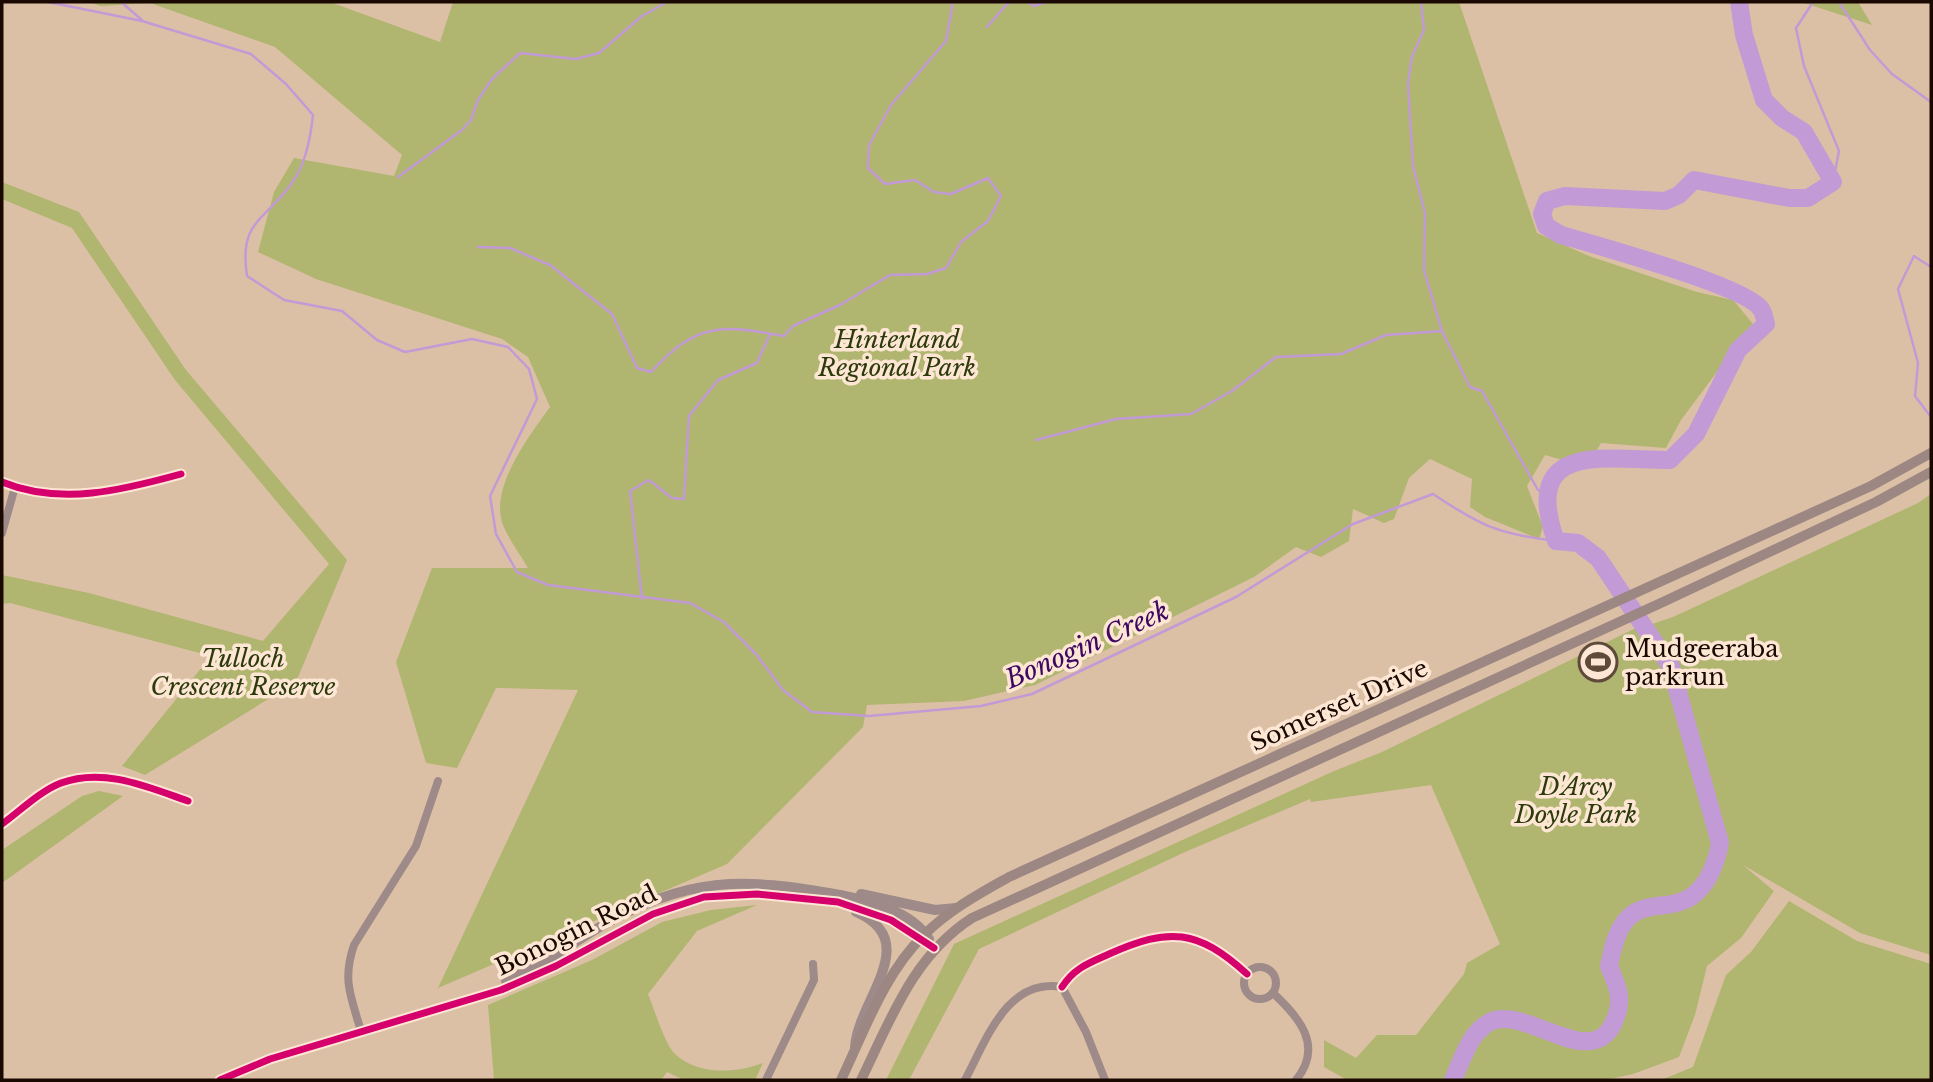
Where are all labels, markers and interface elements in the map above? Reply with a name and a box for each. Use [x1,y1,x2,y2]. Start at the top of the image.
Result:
park label: Hinterland Regional Park [817,325,976,382]
water label: Bonogin Creek [999,595,1174,696]
place label: Mudgeeraba parkrun [1625,634,1779,691]
sports icon: Mudgeeraba parkrun [1577,641,1619,683]
park label: Tulloch Crescent Reserve [151,644,336,701]
street label: Somerset Drive [1246,653,1432,757]
park label: D'Arcy Doyle Park [1514,772,1637,829]
street label: Bonogin Road [490,878,662,982]

